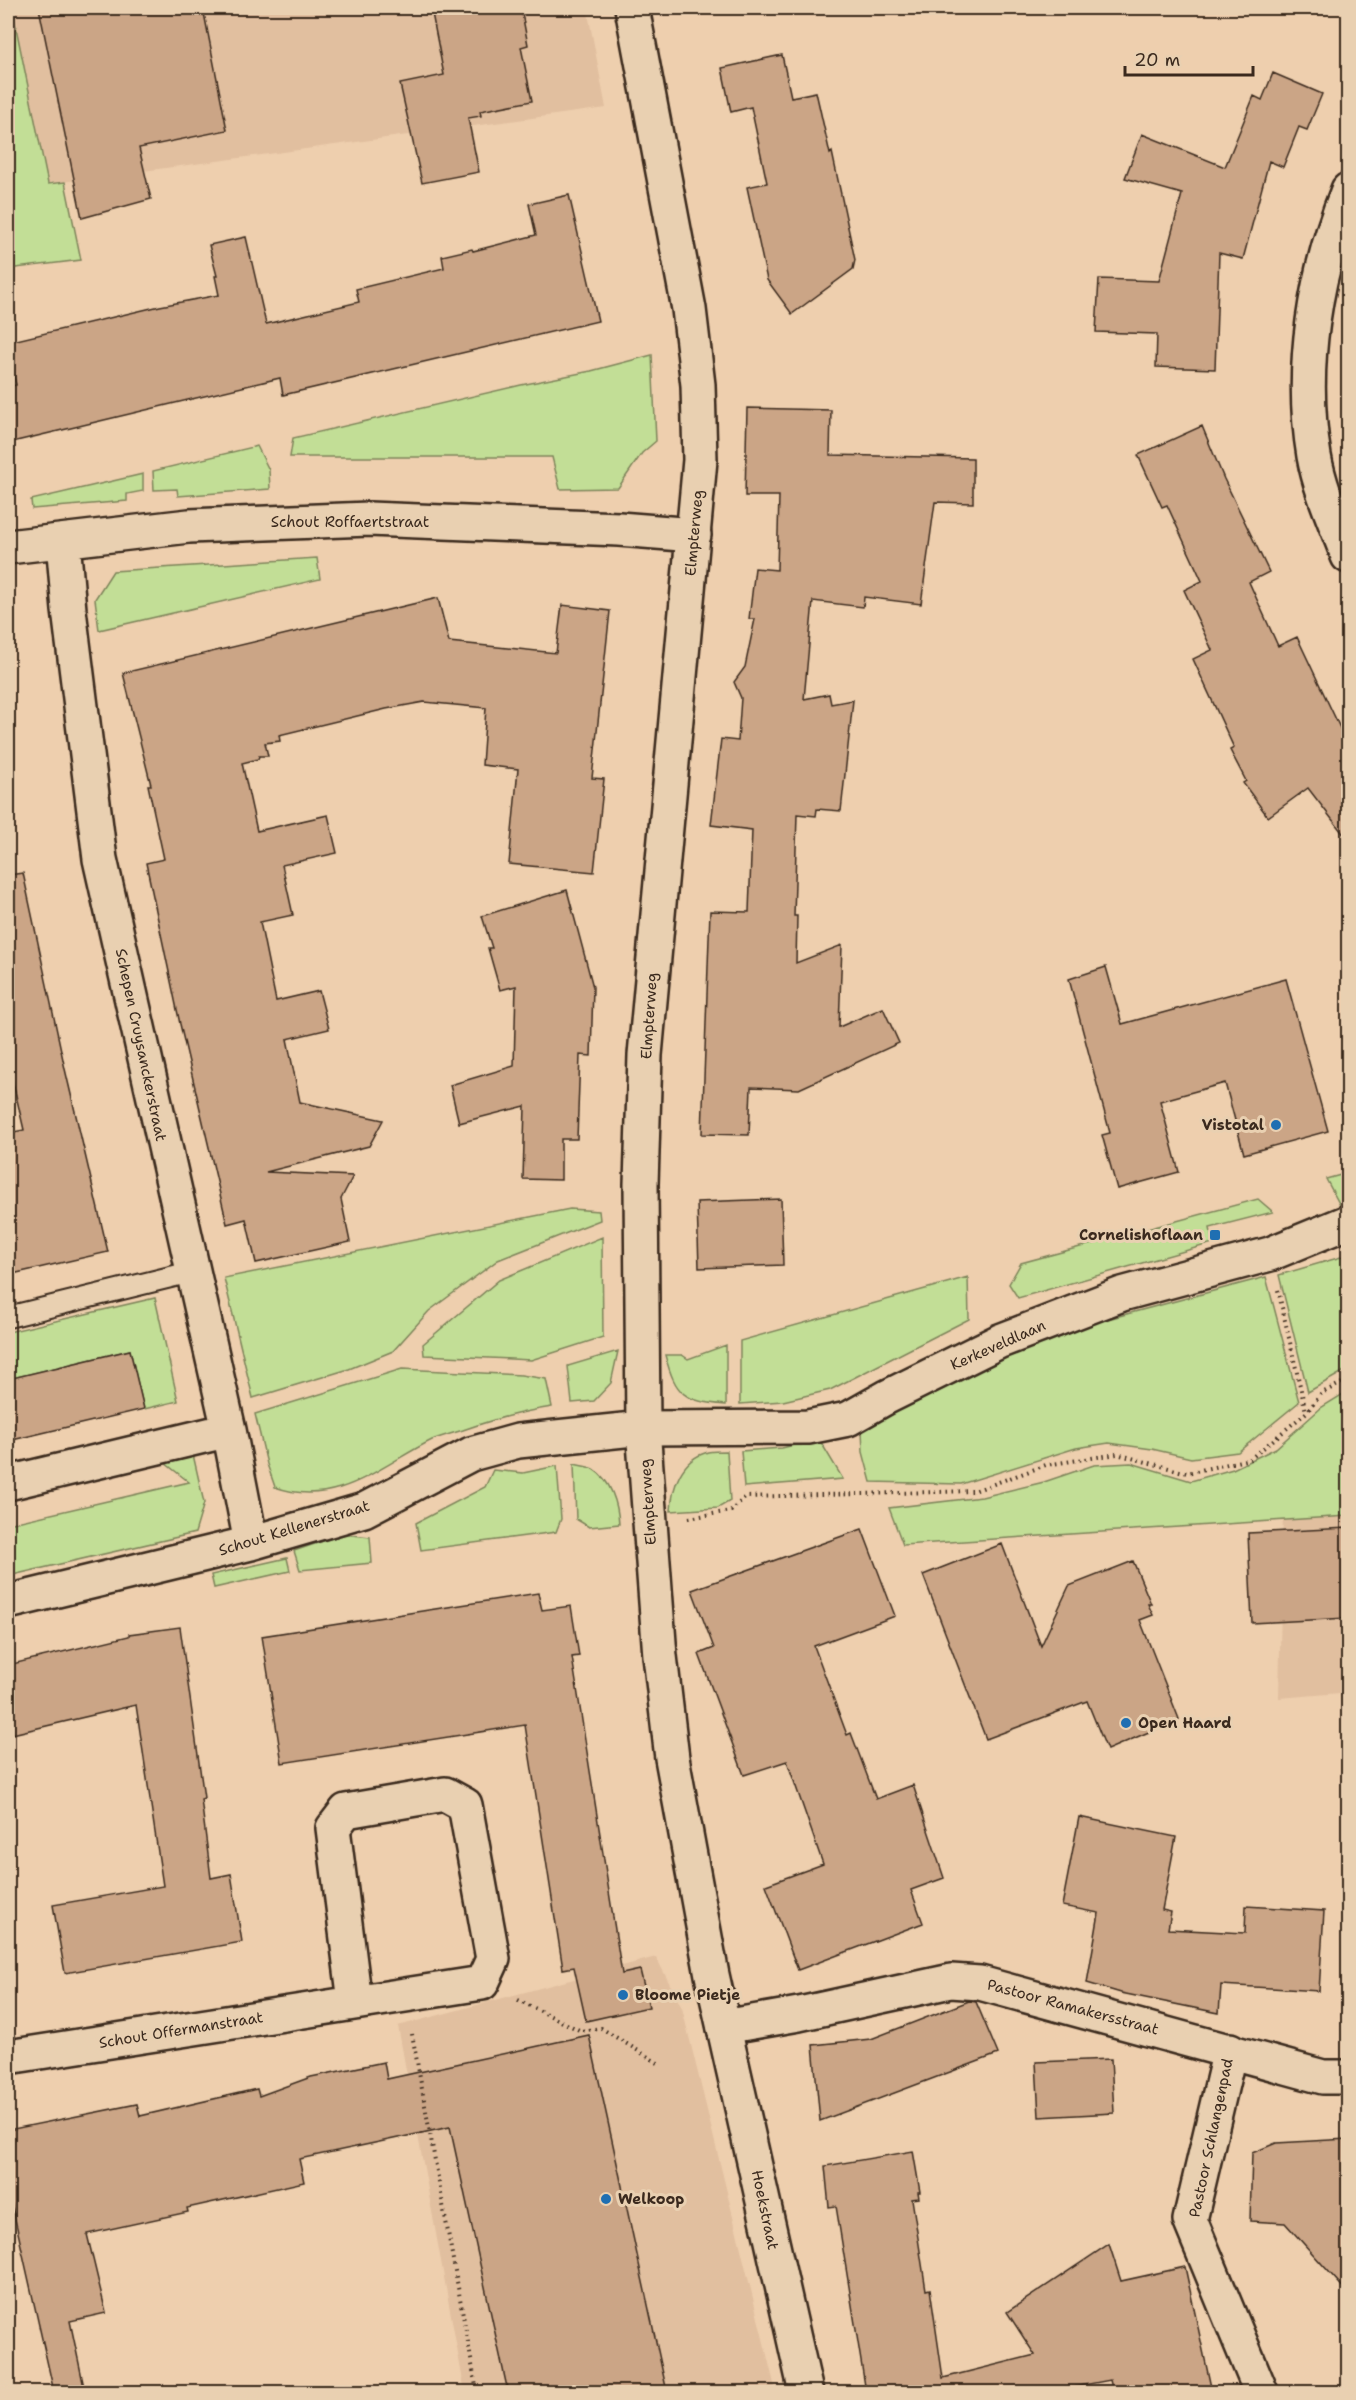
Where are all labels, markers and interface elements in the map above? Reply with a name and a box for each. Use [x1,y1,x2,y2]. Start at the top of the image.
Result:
scale bar [1125,39,1252,77]
text: 20 m [1134,48,1180,72]
street label: Elmpterweg [680,489,708,577]
street label: Schout Roffaertstraat [271,512,429,532]
street label: Schepen Cruysanckerstraat [111,947,171,1143]
street label: Elmpterweg [636,972,662,1060]
place label: Vistotal [1202,1115,1264,1135]
marker: Vistotal [1269,1118,1283,1132]
place label: Cornelishoflaan [1079,1225,1203,1245]
marker: Cornelishoflaan [1208,1228,1222,1242]
street label: Kerkeveldlaan [947,1315,1049,1375]
street label: Elmpterweg [635,1458,661,1546]
street label: Schout Kellenerstraat [216,1495,372,1561]
place label: Open Haard [1138,1713,1232,1733]
marker: Open Haard [1119,1716,1133,1730]
street label: Pastoor Ramakersstraat [985,1974,1161,2040]
place label: Bloome Pietje [635,1985,740,2005]
marker: Bloome Pietje [616,1988,630,2002]
street label: Schout Offermanstraat [97,2007,265,2053]
street label: Pastoor Schlangenpad [1184,2056,1238,2219]
street label: Hoekstraat [747,2168,783,2252]
place label: Welkoop [618,2189,684,2209]
marker: Welkoop [599,2192,613,2206]

